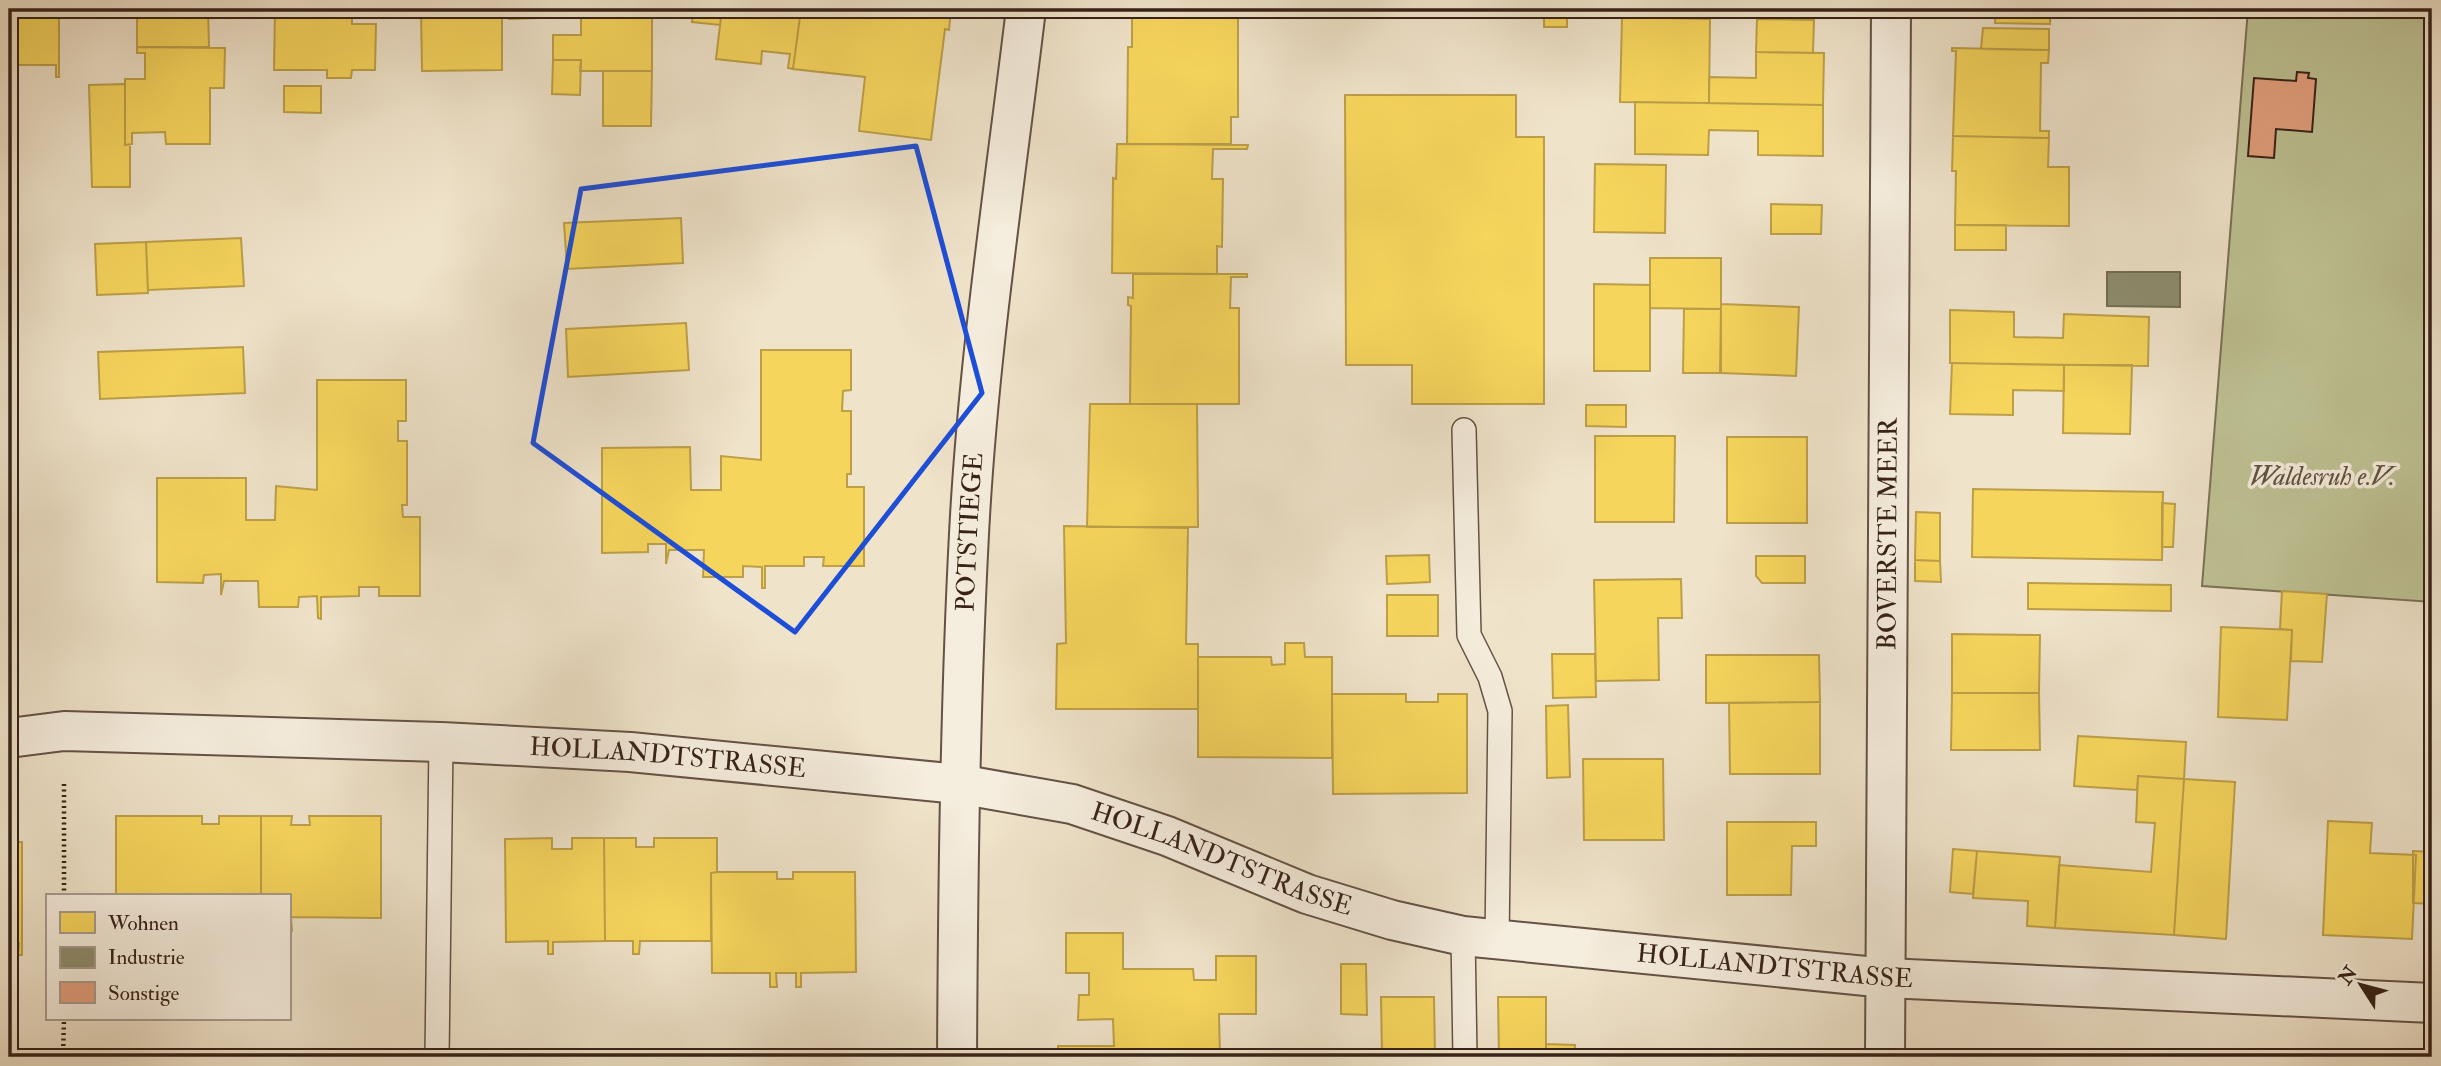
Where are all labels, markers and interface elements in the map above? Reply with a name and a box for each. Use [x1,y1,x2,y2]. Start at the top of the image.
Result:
street label: BOVERSTE MEER [1871,416,1905,650]
street label: POTSTIEGE [949,451,990,612]
park label: Waldesruh e.V. [2249,461,2397,493]
street label: HOLLANDTSTRASSE [529,731,807,785]
street label: HOLLANDTSTRASSE [1087,796,1356,923]
legend [46,894,290,1020]
text: Wohnen [107,910,179,937]
street label: HOLLANDTSTRASSE [1635,937,1914,995]
text: Industrie [108,944,185,971]
north arrow [2326,950,2396,1020]
text: N [2333,961,2363,990]
text: Sonstige [108,980,180,1007]

